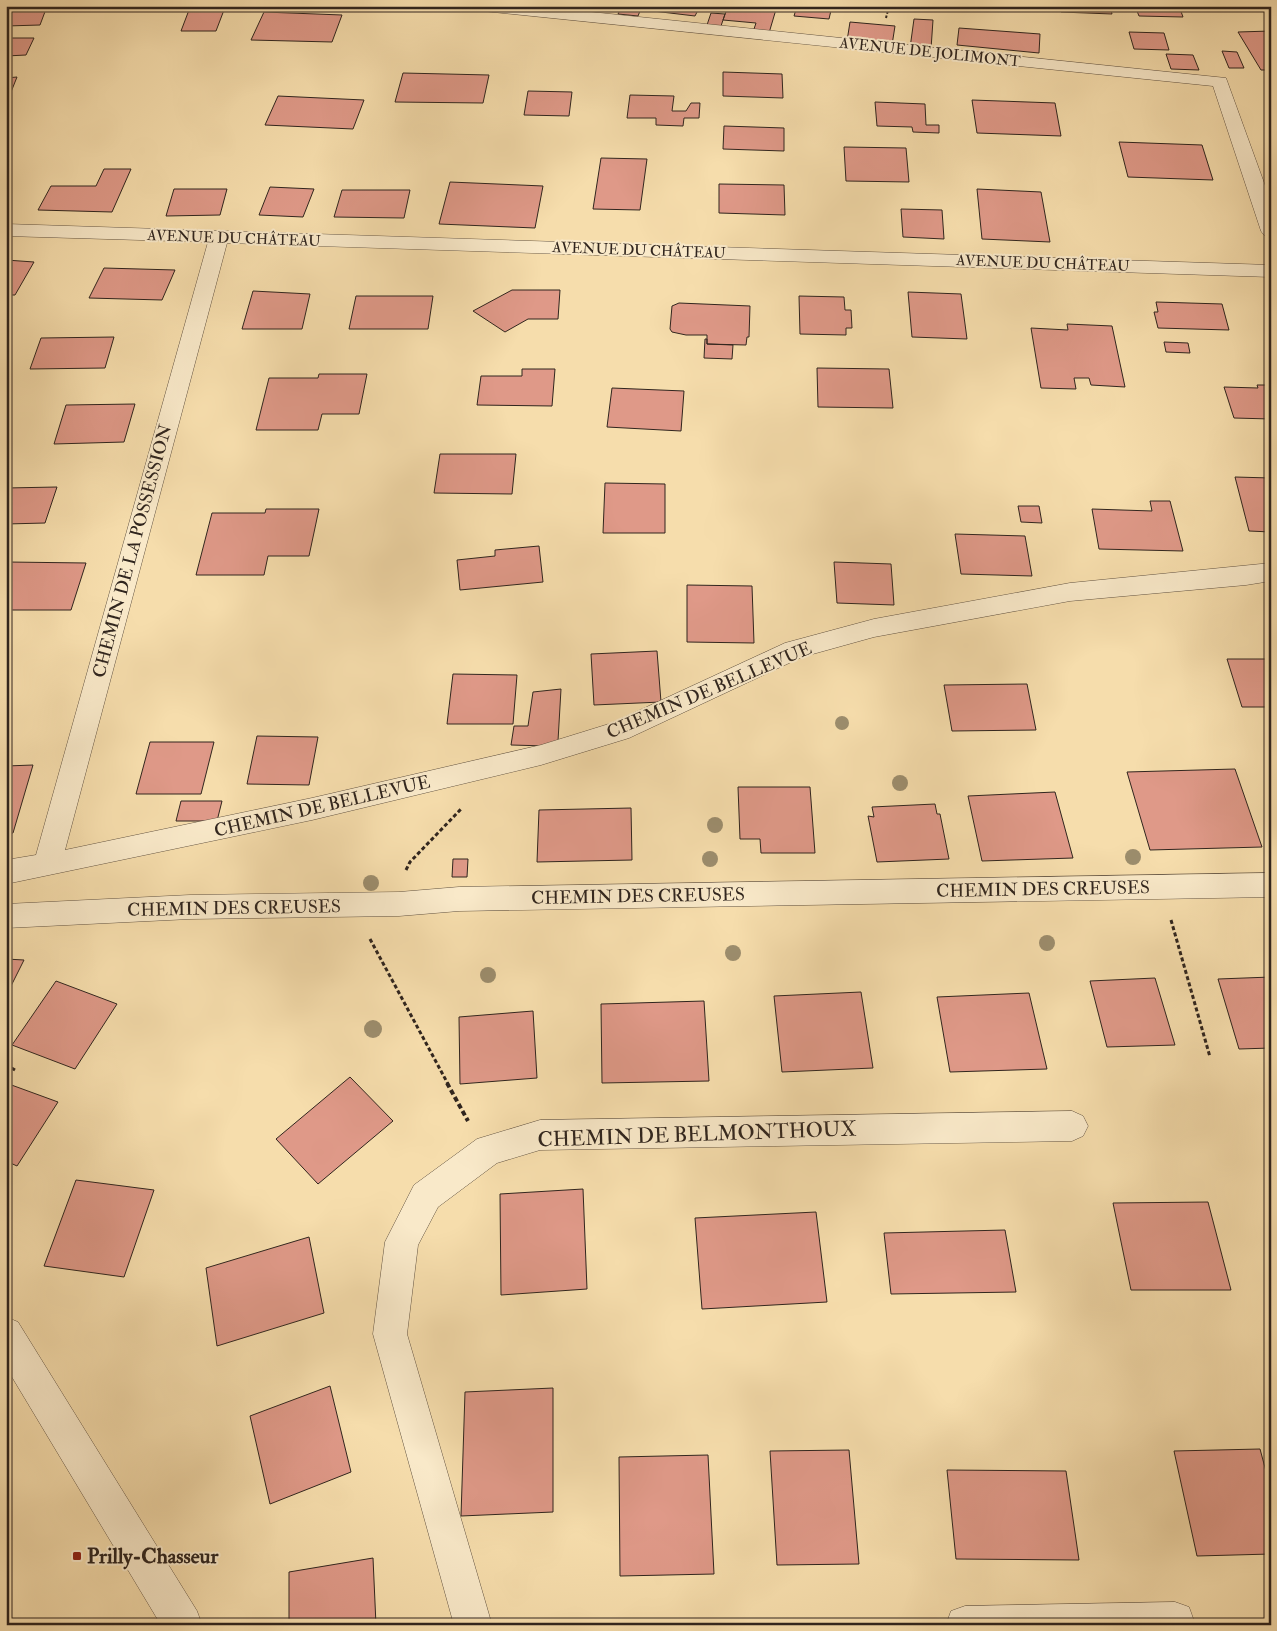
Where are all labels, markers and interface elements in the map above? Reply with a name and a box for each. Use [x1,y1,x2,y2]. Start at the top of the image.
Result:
street label: AVENUE DE JOLIMONT [837,33,1021,72]
street label: AVENUE DU CHÂTEAU [146,225,322,251]
street label: AVENUE DU CHÂTEAU [551,237,727,263]
street label: AVENUE DU CHÂTEAU [955,250,1131,276]
street label: CHEMIN DE LA POSSESSION [88,422,177,680]
street label: CHEMIN DE BELLEVUE [603,637,815,744]
street label: CHEMIN DE BELLEVUE [212,770,432,843]
street label: CHEMIN DES CREUSES [936,876,1150,903]
street label: CHEMIN DES CREUSES [531,883,745,910]
street label: CHEMIN DES CREUSES [127,895,341,922]
street label: CHEMIN DE BELMONTHOUX [537,1115,857,1154]
place label: Prilly-Chasseur [87,1543,219,1570]
marker: Prilly-Chasseur [71,1550,83,1562]

